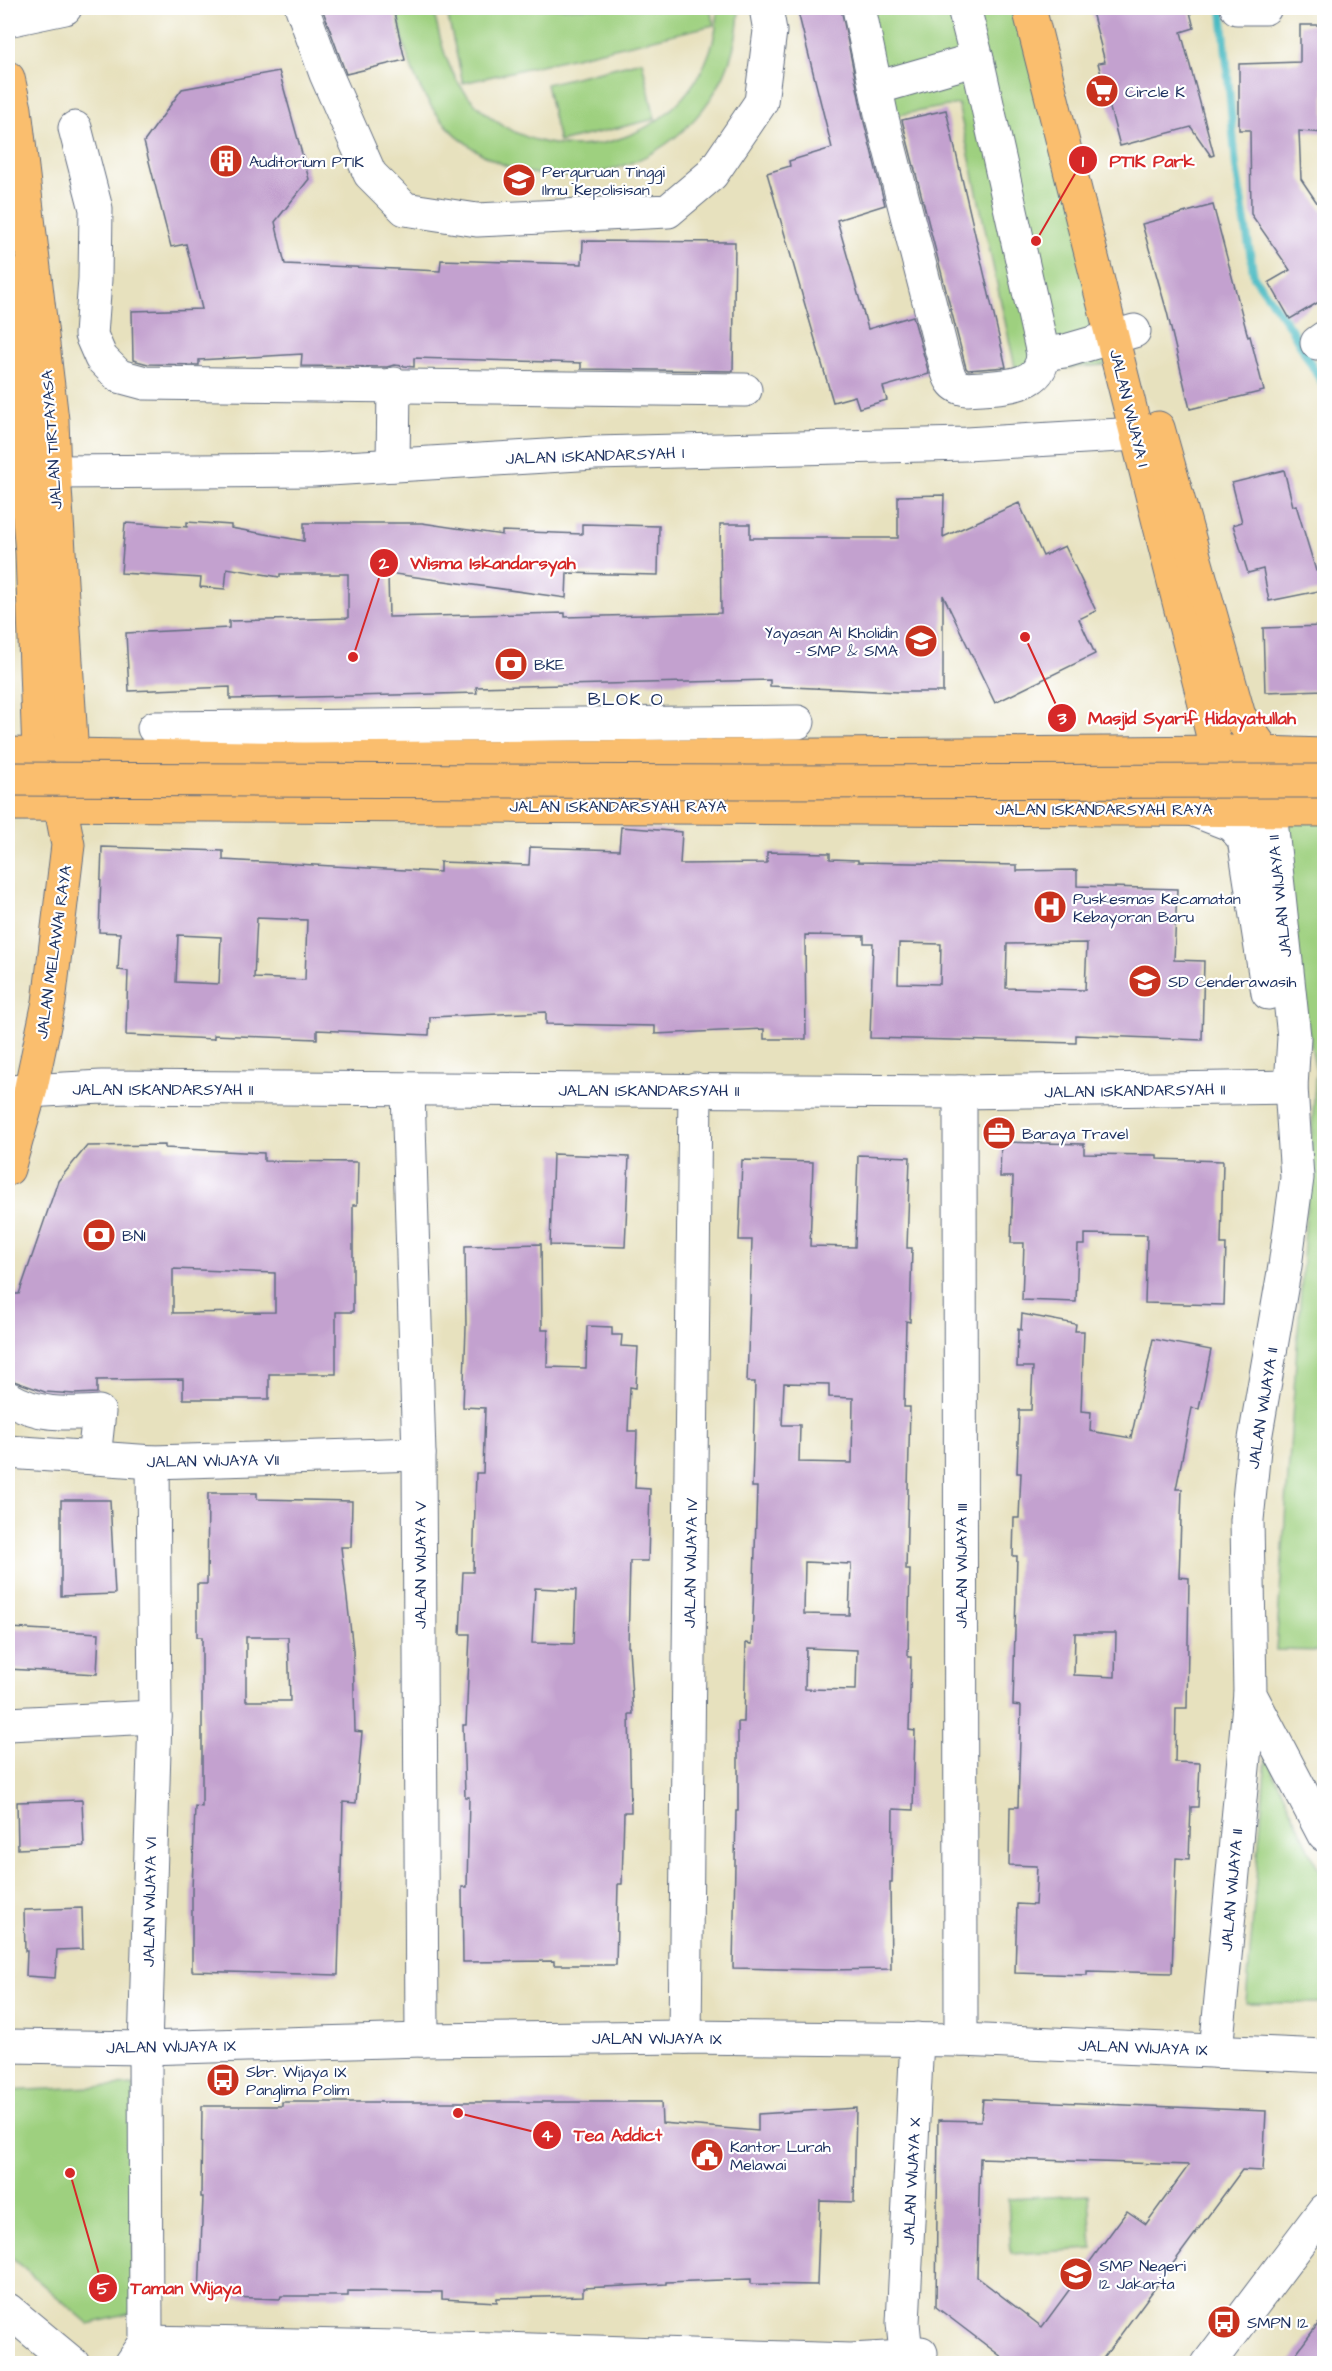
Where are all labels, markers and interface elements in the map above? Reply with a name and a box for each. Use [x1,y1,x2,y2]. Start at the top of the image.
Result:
supermarket icon: Circle K [1084,73,1120,109]
place label: Circle K [1125,81,1185,103]
callout: PTIK Park [1068,142,1207,178]
building icon: Auditorium PTIK [208,143,244,179]
text: 1 [1082,149,1085,174]
text: PTIK Park [1109,149,1196,174]
place label: Auditorium PTIK [249,151,364,173]
place label: Perguruan Tinggi Ilmu Kepolisisan [542,161,665,201]
school or university icon: Perguruan Tinggi Ilmu Kepolisisan [501,162,537,198]
street label: JALAN WIJAYA I [1104,347,1154,469]
street label: JALAN TIRTAYASA [36,369,68,510]
street label: JALAN ISKANDARSYAH I [505,442,685,470]
callout: Wisma Iskandarsyah [369,545,588,581]
text: 2 [378,551,390,576]
text: Wisma Iskandarsyah [409,551,577,577]
place label: Yayasan Al Kholidin - SMP & SMA [764,622,898,662]
school or university icon: Yayasan Al Kholidin - SMP & SMA [903,623,939,659]
bank icon: BKE [493,646,529,682]
place label: BKE [534,654,565,676]
district label: BLOK O [588,687,664,712]
callout: Masjid Syarif Hidayatullah [1047,700,1308,736]
text: 3 [1056,706,1067,731]
text: Masjid Syarif Hidayatullah [1088,706,1297,732]
street label: JALAN ISKANDARSYAH RAYA [510,796,726,818]
street label: JALAN ISKANDARSYAH RAYA [996,799,1212,821]
street label: JALAN WIJAYA II [1263,834,1297,958]
street label: JALAN MELAWAI RAYA [31,864,77,1040]
place label: Puskesmas Kecamatan Kebayoran Baru [1073,888,1241,929]
hospital icon: Puskesmas Kecamatan Kebayoran Baru [1032,889,1068,925]
school or university icon: SD Cenderawasih [1127,963,1163,999]
place label: SD Cenderawasih [1168,971,1296,993]
street label: JALAN ISKANDARSYAH II [1044,1078,1226,1104]
street label: JALAN ISKANDARSYAH II [72,1079,254,1101]
street label: JALAN ISKANDARSYAH II [558,1080,740,1102]
office icon: Baraya Travel [981,1115,1017,1151]
place label: Baraya Travel [1022,1123,1128,1146]
bank icon: BNI [81,1217,117,1253]
place label: BNI [122,1225,146,1247]
street label: JALAN WIJAYA II [1243,1346,1283,1470]
street label: JALAN WIJAYA VII [146,1449,280,1473]
street label: JALAN WIJAYA IV [679,1498,703,1628]
street label: JALAN WIJAYA V [410,1501,432,1629]
street label: JALAN WIJAYA III [951,1503,973,1629]
street label: JALAN WIJAYA II [1216,1828,1248,1952]
street label: JALAN WIJAYA VI [138,1837,162,1967]
street label: JALAN WIJAYA IX [592,2028,722,2050]
street label: JALAN WIJAYA IX [106,2035,237,2059]
street label: JALAN WIJAYA IX [1078,2035,1209,2061]
place label: Sbr. Wijaya IX Panglima Polim [246,2061,350,2102]
bus stop icon: Sbr. Wijaya IX Panglima Polim [205,2062,241,2098]
street label: JALAN WIJAYA X [898,2116,926,2245]
callout: Tea Addict [532,2117,675,2153]
text: 4 [541,2123,554,2148]
text: Tea Addict [573,2123,663,2148]
place label: Kantor Lurah Melawai [730,2136,831,2176]
public building icon: Kantor Lurah Melawai [689,2137,725,2173]
place label: SMP Negeri 12 Jakarta [1099,2255,1187,2295]
school or university icon: SMP Negeri 12 Jakarta [1058,2256,1094,2292]
callout: Taman Wijaya [88,2270,253,2306]
text: 5 [97,2276,110,2301]
text: Taman Wijaya [130,2276,242,2302]
bus stop icon: SMPN 12 [1206,2304,1242,2340]
place label: SMPN 12 [1247,2312,1308,2334]

